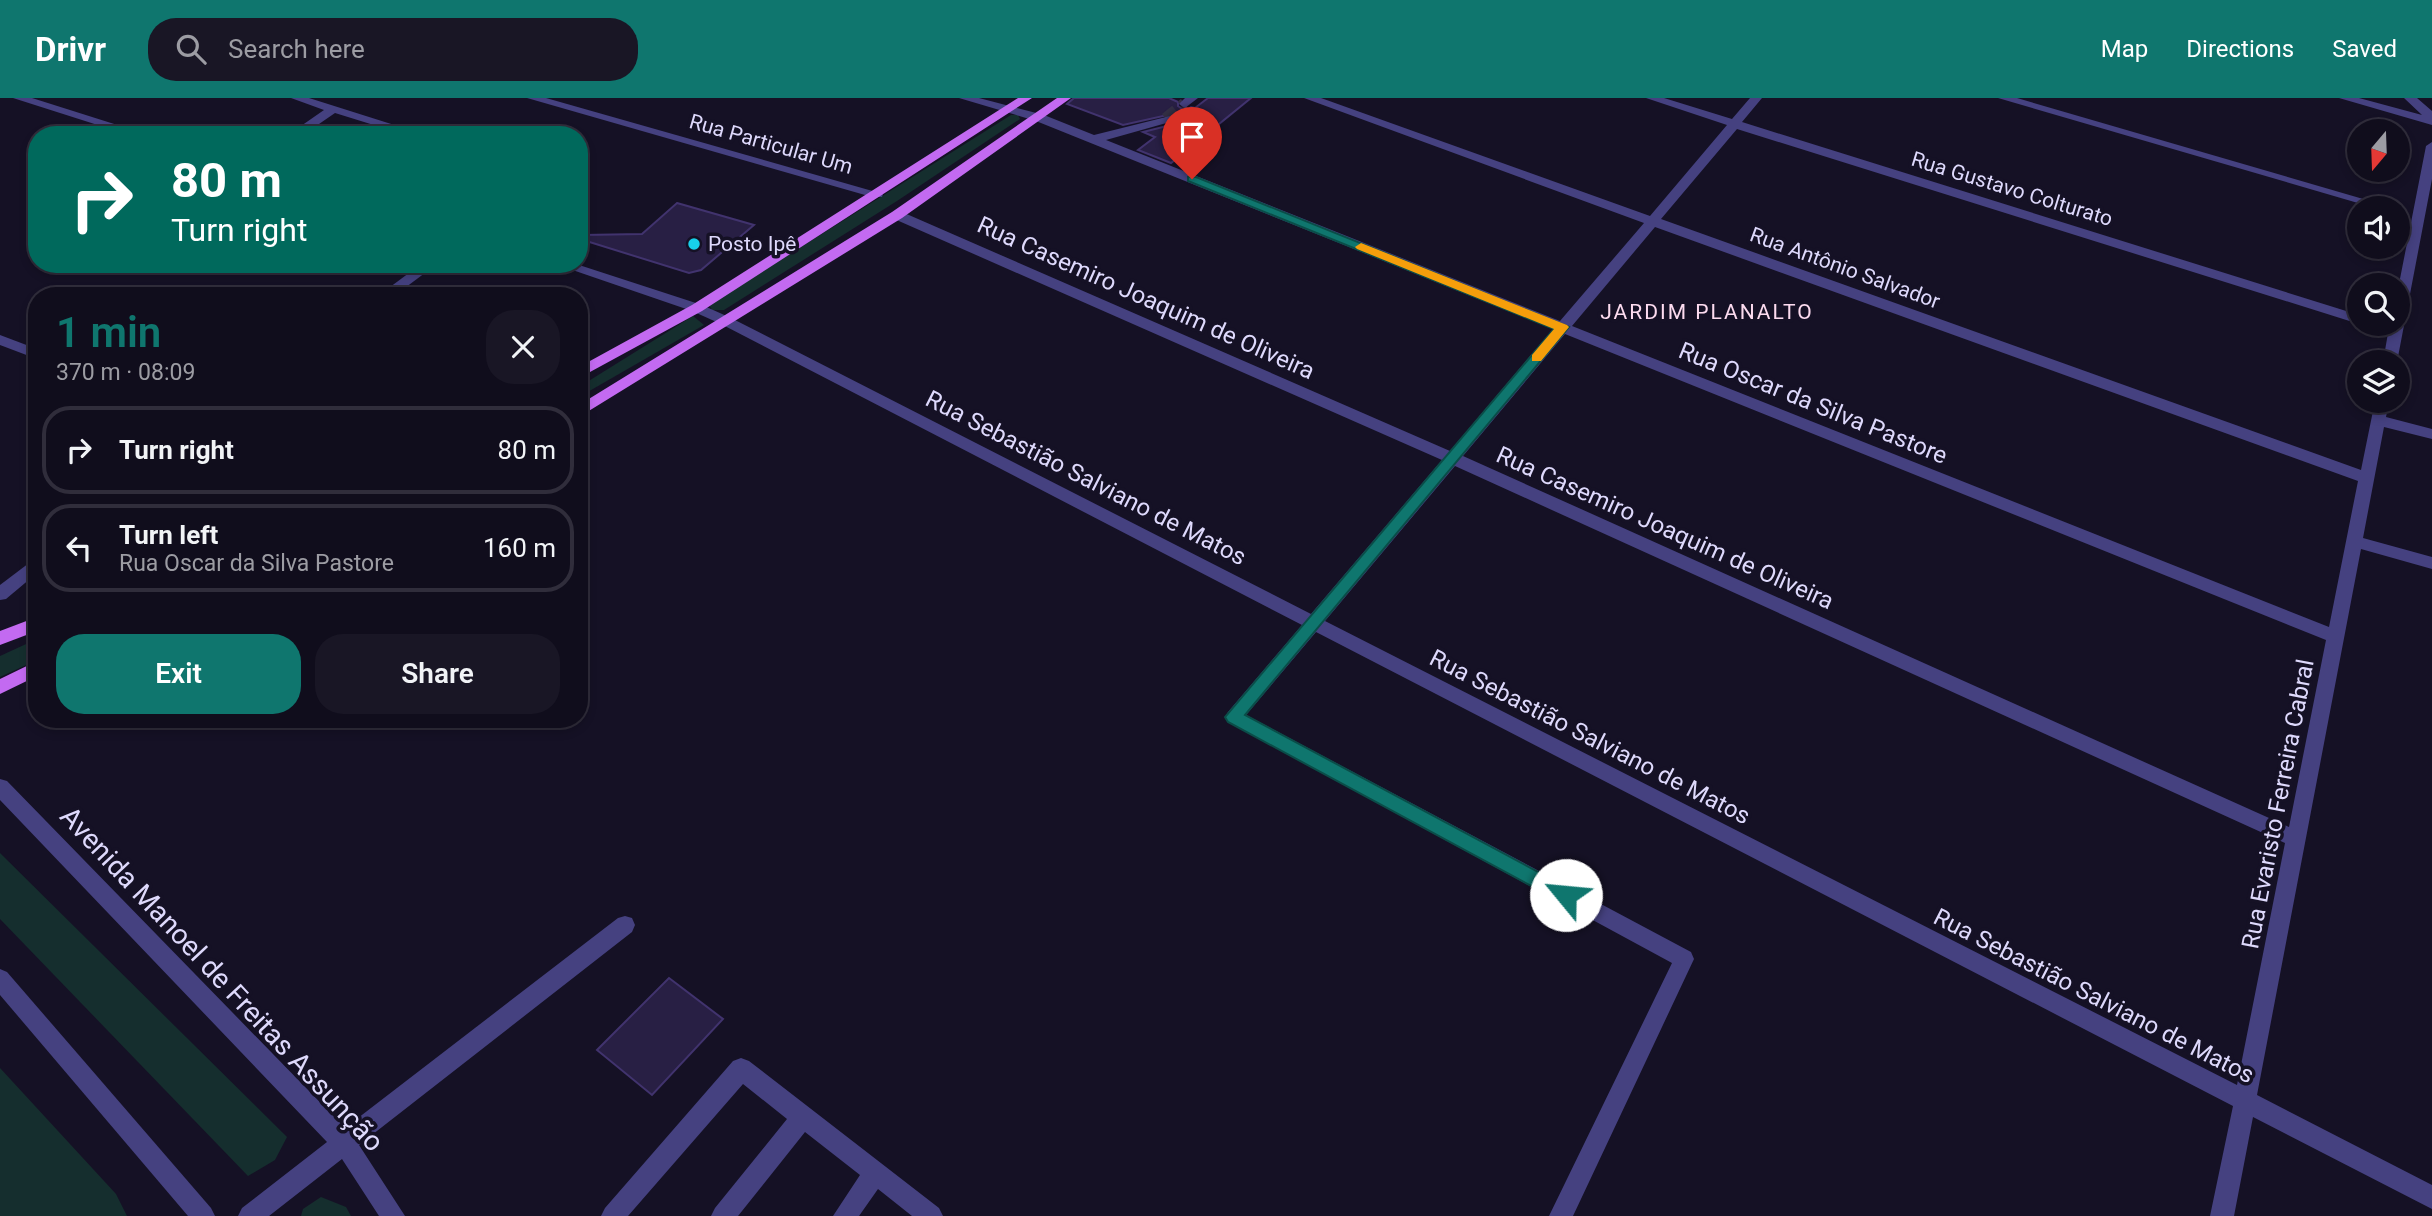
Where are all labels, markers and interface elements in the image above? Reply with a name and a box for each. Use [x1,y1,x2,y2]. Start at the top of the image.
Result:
search box [148,18,638,81]
text: Drivr [35,30,106,69]
icon: search [172,30,210,68]
text: Search here [228,34,365,64]
text: Map [2101,35,2148,63]
text: Directions [2186,35,2294,63]
text: Saved [2332,35,2397,63]
pin [1162,107,1222,179]
street label: Rua Particular Um [687,109,855,179]
icon: arrive [1173,118,1211,156]
north arrow [2347,119,2410,182]
map controls [2347,119,2410,413]
street label: Rua Gustavo Colturato [1908,147,2116,231]
text: 80 m [171,152,282,209]
icon: right [56,154,147,245]
button: sound [2347,196,2410,259]
text: Turn right [171,211,307,249]
street label: Rua Casemiro Joaquim de Oliveira [973,211,1319,385]
street label: Rua Antônio Salvador [1747,222,1943,314]
place label: Posto Ipê [708,232,796,256]
marker: Posto Ipê [686,236,702,252]
button: search [2347,273,2410,336]
district label: JARDIM PLANALTO [1600,300,1814,324]
text: 1 min [56,308,161,357]
button: close [486,310,560,384]
street label: Rua Oscar da Silva Pastore [1675,336,1951,470]
button: layers [2347,350,2410,413]
text: 370 m · 08:09 [56,359,195,386]
street label: Rua Sebastião Salviano de Matos [921,385,1251,571]
icon: right [60,431,98,469]
text: Turn right [119,435,234,465]
text: 80 m [498,435,556,465]
street label: Rua Casemiro Joaquim de Oliveira [1492,441,1838,615]
text: Turn left [119,520,218,550]
icon: left [60,529,98,567]
text: 160 m [483,533,556,563]
text: Rua Oscar da Silva Pastore [119,550,394,577]
button: Exit [56,634,301,714]
button: Share [315,634,560,714]
street label: Rua Sebastião Salviano de Matos [1425,644,1755,830]
street label: Rua Evaristo Ferreira Cabral [2236,657,2320,951]
street label: Avenida Manoel de Freitas Assunção [53,800,391,1158]
position arrow [1529,858,1603,932]
street label: Rua Sebastião Salviano de Matos [1929,903,2259,1089]

